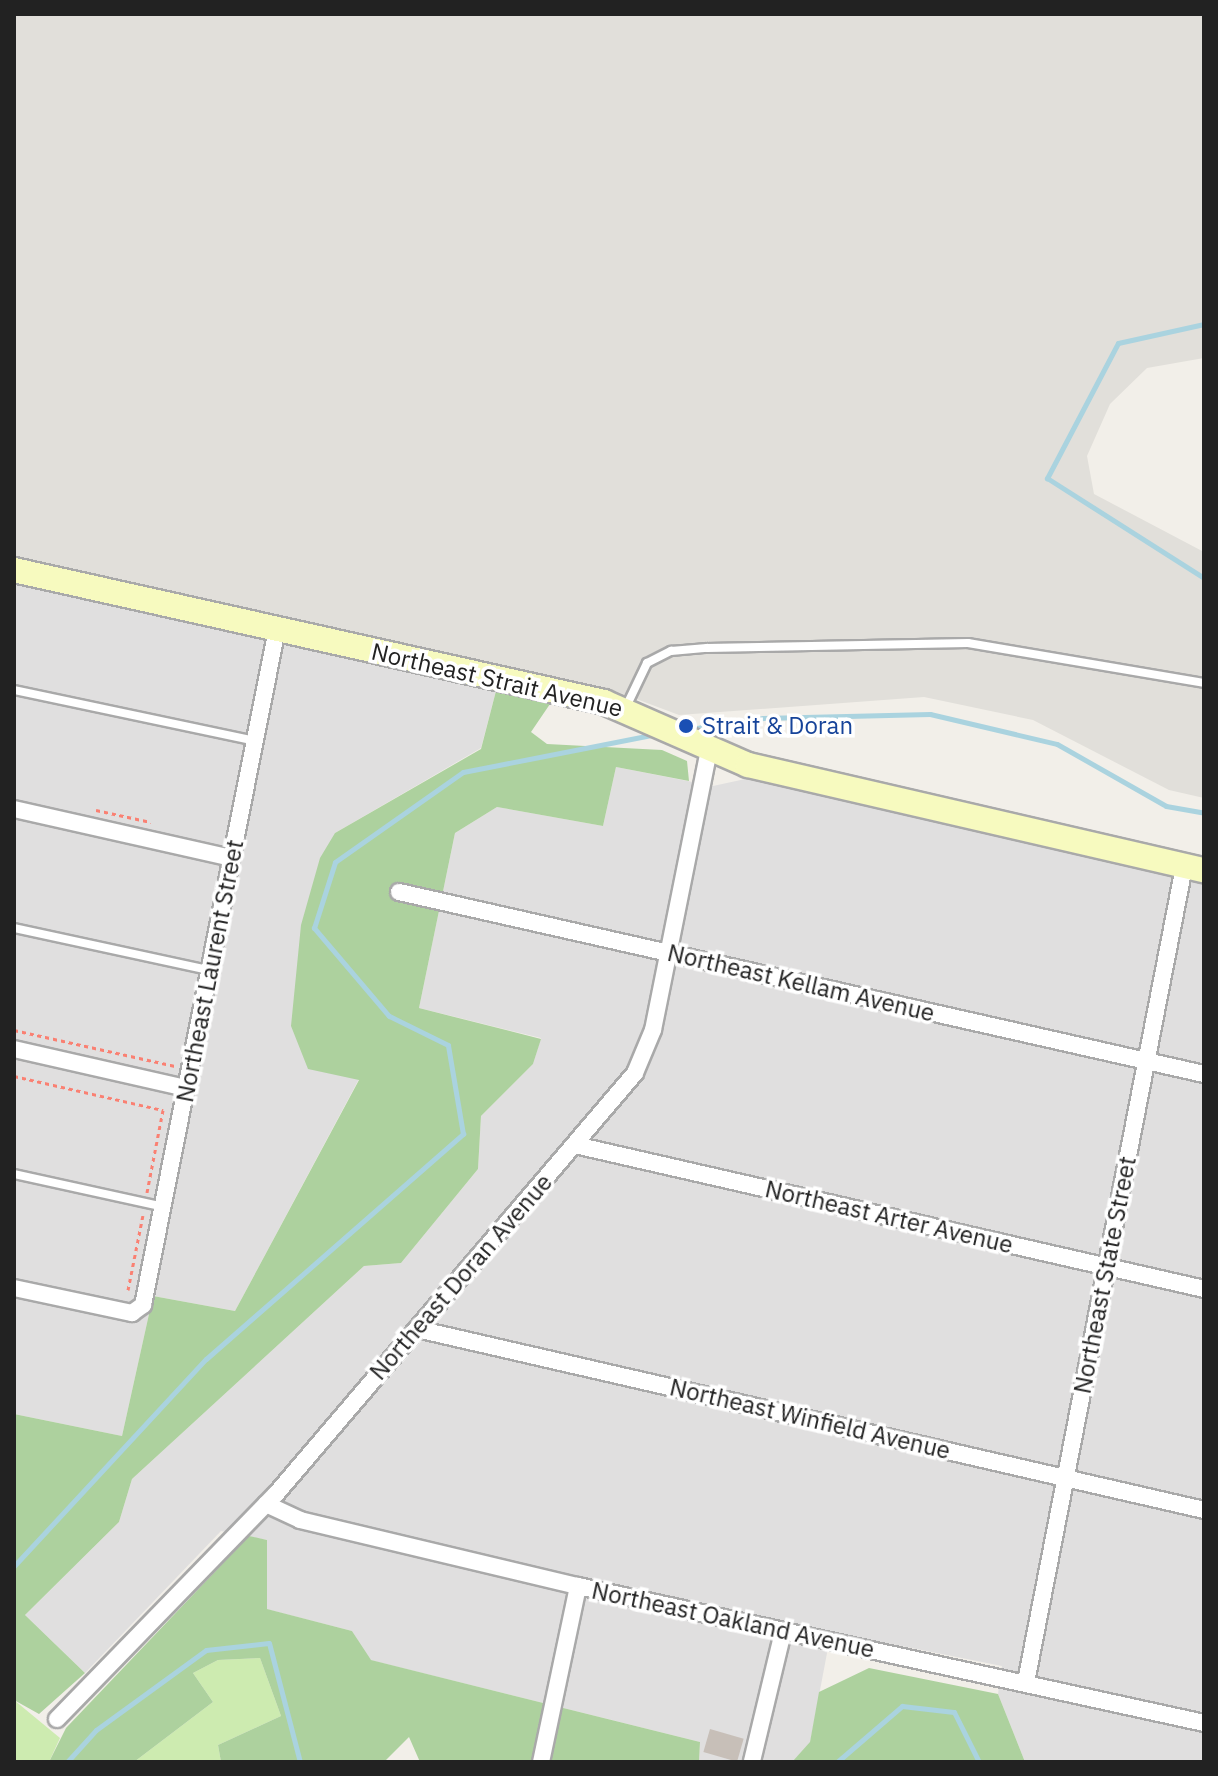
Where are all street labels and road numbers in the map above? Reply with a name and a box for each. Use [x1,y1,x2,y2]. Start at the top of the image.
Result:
street label: Northeast Strait Avenue [369,637,625,723]
street label: Northeast Laurent Street [170,837,250,1105]
street label: Northeast Kellam Avenue [665,938,937,1028]
street label: Northeast State Street [1068,1154,1142,1396]
street label: Northeast Doran Avenue [364,1168,558,1386]
street label: Northeast Arter Avenue [762,1174,1016,1260]
street label: Northeast Winfield Avenue [667,1373,953,1465]
street label: Northeast Oakland Avenue [589,1576,877,1664]

